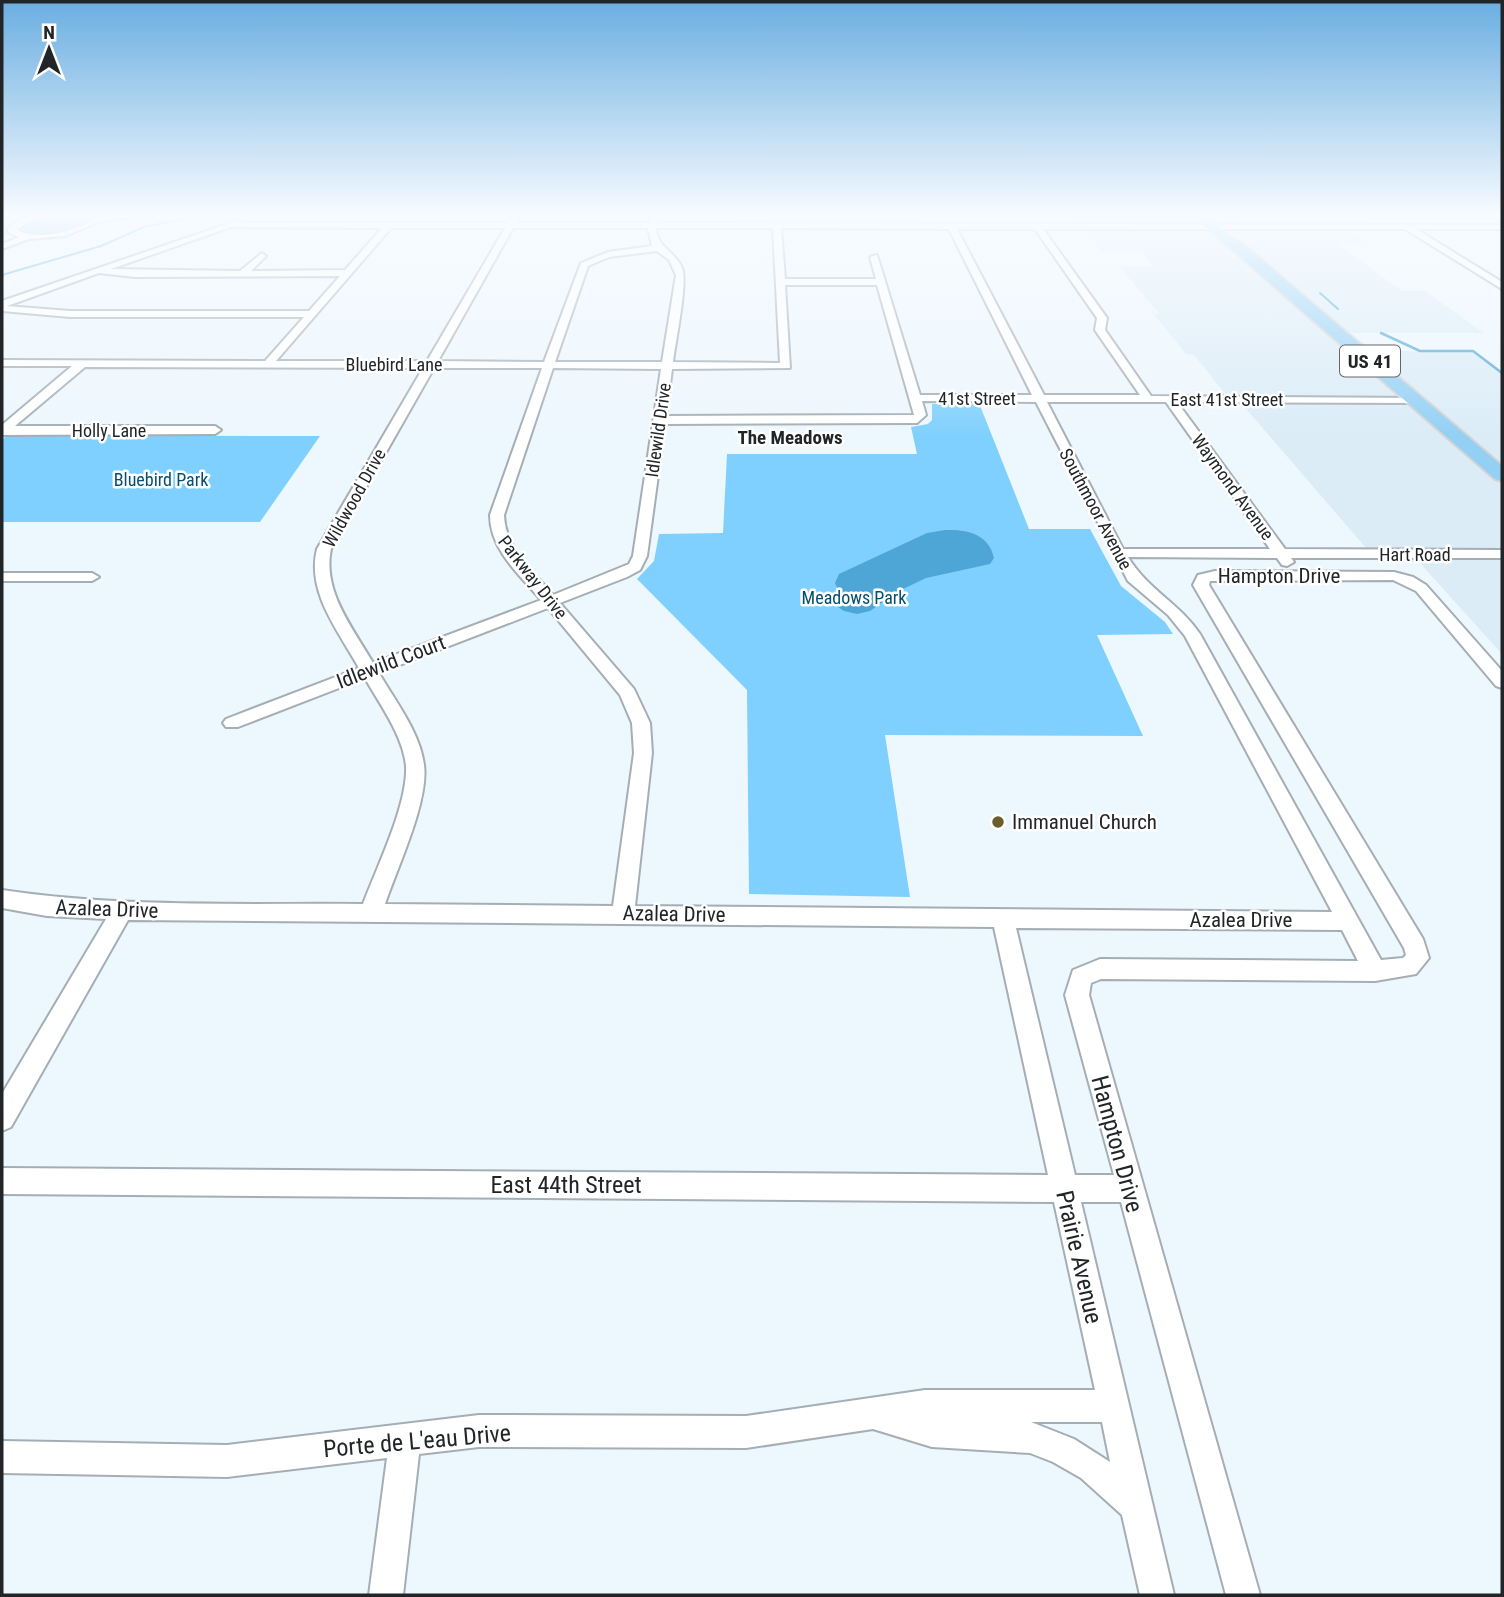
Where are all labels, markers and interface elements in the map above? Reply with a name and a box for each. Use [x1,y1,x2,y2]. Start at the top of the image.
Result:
north arrow [14,14,84,84]
text: N [43,21,55,44]
road number: US 41 [1340,346,1400,376]
street label: Bluebird Lane [346,354,442,375]
street label: Idlewild Drive [641,382,675,478]
street label: 41st Street [938,388,1016,409]
street label: East 41st Street [1171,389,1283,410]
street label: Holly Lane [72,420,146,441]
district label: The Meadows [737,426,843,449]
street label: Waymond Avenue [1188,430,1278,544]
street label: Wildwood Drive [318,445,390,551]
street label: Southmoor Avenue [1055,445,1137,573]
park label: Bluebird Park [114,469,208,490]
street label: Parkway Drive [494,531,572,623]
street label: Hart Road [1379,544,1451,565]
street label: Hampton Drive [1218,564,1340,588]
park label: Meadows Park [802,587,906,608]
street label: Idlewild Court [333,630,449,694]
place label: Immanuel Church [1012,810,1157,834]
marker: Immanuel Church [990,814,1006,830]
street label: Azalea Drive [55,895,159,923]
street label: Azalea Drive [622,901,726,927]
street label: Azalea Drive [1190,908,1293,932]
street label: Hampton Drive [1085,1073,1149,1215]
street label: East 44th Street [490,1171,642,1199]
street label: Prairie Avenue [1050,1188,1108,1326]
street label: Porte de L'eau Drive [322,1419,512,1463]

